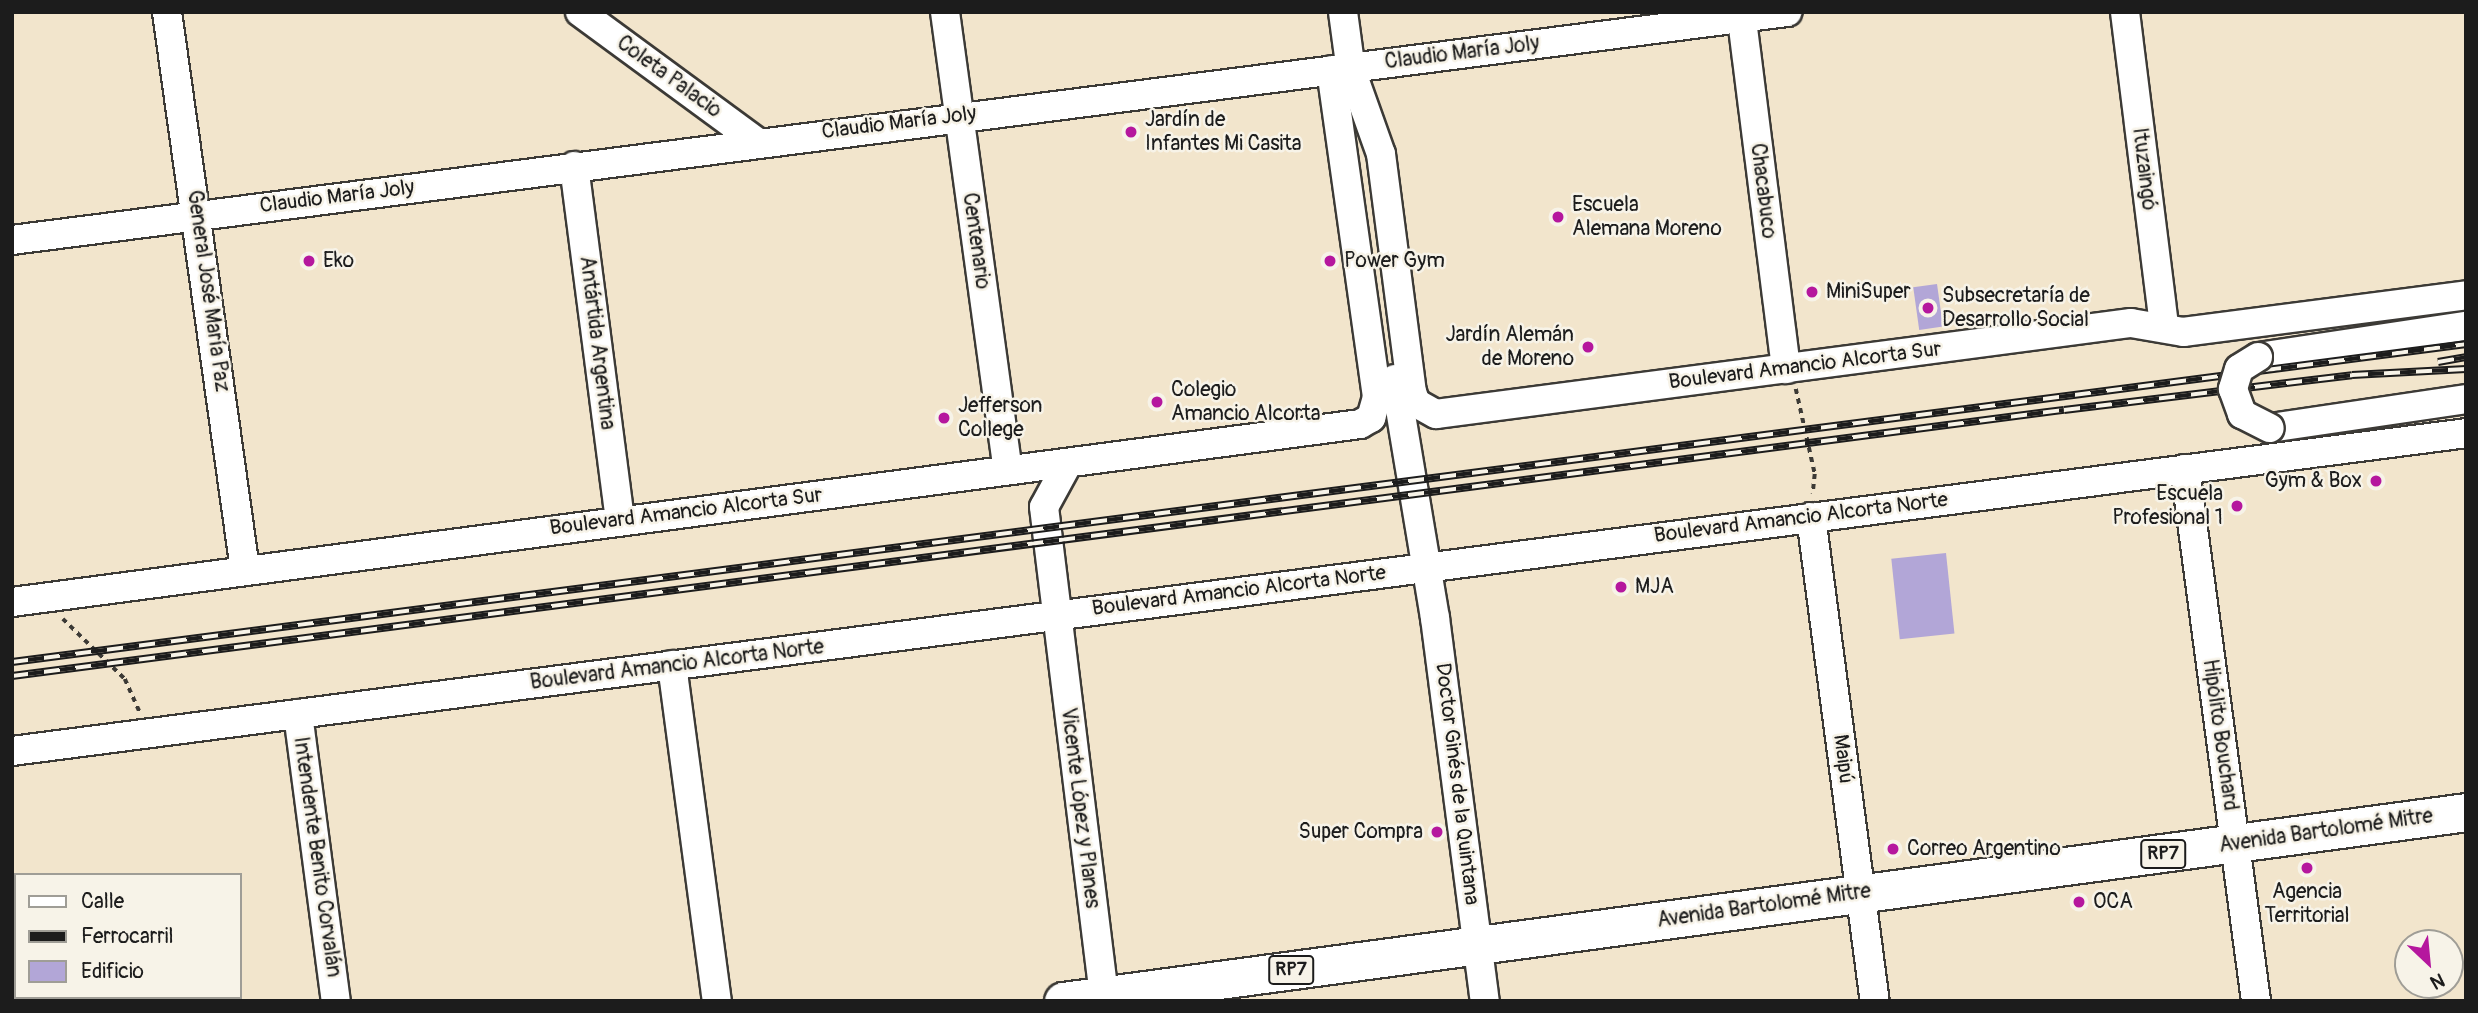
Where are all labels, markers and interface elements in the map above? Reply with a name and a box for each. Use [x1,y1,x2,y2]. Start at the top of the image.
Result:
street label: Coleta Palacio [612,31,726,123]
street label: Claudio María Joly [1383,31,1541,75]
street label: Claudio María Joly [820,101,978,145]
place label: Jardín de Infantes Mi Casita [1145,107,1302,157]
marker: Jardín de Infantes Mi Casita [1123,124,1139,140]
street label: Ituzaingó [2126,126,2162,212]
street label: Chacabuco [1745,142,1781,240]
street label: Claudio María Joly [258,175,416,219]
street label: General José María Paz [181,189,235,393]
street label: Centenario [957,191,995,291]
place label: Escuela Alemana Moreno [1572,192,1722,242]
marker: Escuela Alemana Moreno [1550,209,1566,225]
place label: Eko [323,248,354,274]
place label: Power Gym [1344,248,1445,274]
marker: Eko [301,253,317,269]
marker: Power Gym [1322,253,1338,269]
street label: Antártida Argentina [574,255,620,431]
place label: MiniSuper [1826,279,1911,305]
place label: Subsecretaría de Desarrollo Social [1942,283,2090,333]
marker: MiniSuper [1804,284,1820,300]
marker: Subsecretaría de Desarrollo Social [1920,300,1936,316]
place label: Jardín Alemán de Moreno [1445,322,1574,372]
street label: Boulevard Amancio Alcorta Sur [1667,337,1943,395]
marker: Jardín Alemán de Moreno [1580,339,1596,355]
place label: Colegio Amancio Alcorta [1171,377,1320,427]
place label: Jefferson College [958,393,1042,443]
marker: Colegio Amancio Alcorta [1149,394,1165,410]
marker: Jefferson College [936,410,952,426]
place label: Gym & Box [2265,468,2362,494]
marker: Gym & Box [2368,473,2384,489]
place label: Escuela Profesional 1 [2112,481,2223,531]
street label: Boulevard Amancio Alcorta Sur [548,483,824,541]
street label: Boulevard Amancio Alcorta Norte [1653,487,1949,549]
marker: Escuela Profesional 1 [2229,498,2245,514]
street label: Boulevard Amancio Alcorta Norte [1091,560,1387,622]
place label: MJA [1635,574,1674,600]
marker: MJA [1613,579,1629,595]
street label: Boulevard Amancio Alcorta Norte [529,634,825,696]
street label: Hipólito Bouchard [2197,658,2243,812]
street label: Doctor Ginés de la Quintana [1430,661,1484,907]
street label: Vicente López y Planes [1055,706,1105,910]
street label: Maipú [1827,733,1859,785]
street label: Intendente Benito Corvalán [288,735,346,979]
street label: Avenida Bartolomé Mitre [2217,804,2435,858]
place label: Super Compra [1298,819,1423,845]
marker: Super Compra [1429,824,1445,840]
place label: Correo Argentino [1907,836,2061,862]
road number: RP7 [2138,838,2188,870]
marker: Correo Argentino [1885,841,1901,857]
marker: Agencia Territorial [2299,860,2315,876]
legend [14,873,242,999]
street label: Avenida Bartolomé Mitre [1655,879,1873,933]
place label: Agencia Territorial [2264,879,2350,929]
text: Calle [81,888,124,915]
place label: OCA [2093,889,2133,915]
marker: OCA [2071,894,2087,910]
text: Ferrocarril [81,923,173,950]
north arrow [2394,929,2464,999]
road number: RP7 [1266,954,1316,986]
text: Edificio [81,958,144,985]
text: N [2426,967,2448,995]

